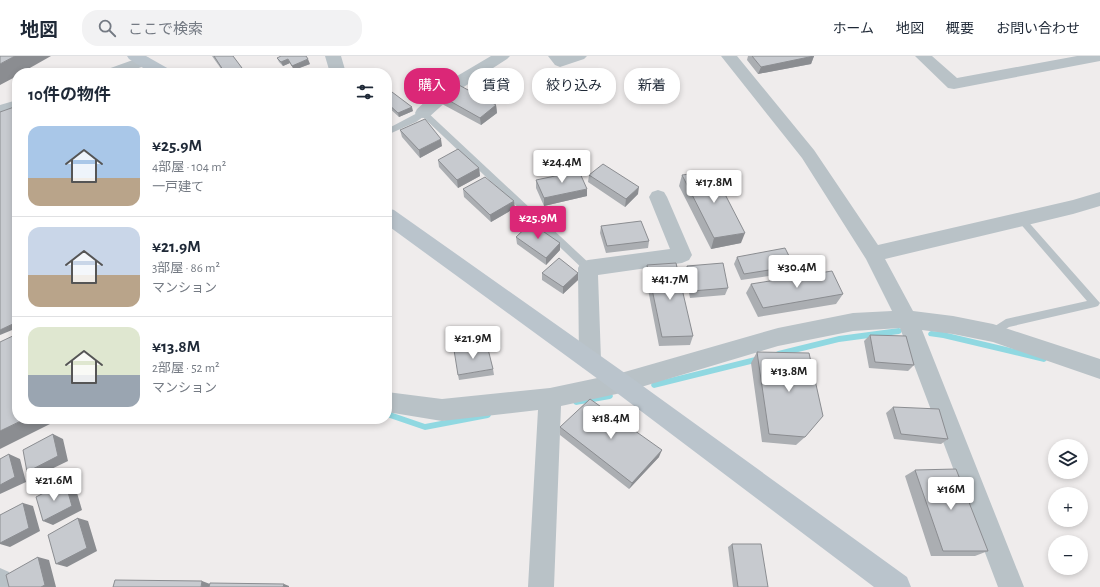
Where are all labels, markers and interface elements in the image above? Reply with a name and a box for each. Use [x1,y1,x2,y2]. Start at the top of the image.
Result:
search box [82,10,362,46]
icon: search [96,17,118,39]
text: 地図 [20,21,58,40]
text: ここで検索 [128,22,203,37]
text: ホーム [832,22,874,36]
text: 地図 [896,22,924,36]
text: 概要 [946,22,974,36]
text: お問い合わせ [996,22,1080,36]
chip: 購入 [404,68,460,104]
chip: 賃貸 [468,68,524,104]
chip: 絞り込み [532,68,616,104]
chip: 新着 [624,68,680,104]
icon: filters [354,81,376,103]
text: 10件の物件 [28,86,111,103]
text: ¥25.9M [152,137,202,154]
icon: home [60,142,108,190]
pin: ¥24.4M [529,150,595,184]
text: ¥24.4M [542,156,582,169]
text: 4部屋 · 104 m² [152,161,226,174]
pin: ¥17.8M [681,170,747,204]
text: ¥17.8M [696,176,732,189]
text: 一戸建て [152,181,204,194]
pin: ¥25.9M [505,206,571,240]
text: ¥25.9M [519,212,557,225]
text: ¥21.9M [152,238,201,255]
icon: home [60,243,108,291]
pin: ¥30.4M [764,255,830,289]
text: ¥30.4M [777,261,817,274]
text: 3部屋 · 86 m² [152,262,220,275]
pin: ¥41.7M [637,267,703,301]
text: ¥41.7M [651,273,689,286]
text: マンション [152,282,217,295]
pin: ¥21.9M [440,326,506,360]
text: ¥21.9M [454,332,492,345]
text: ¥13.8M [152,338,200,355]
icon: home [60,343,108,391]
pin: ¥13.8M [756,359,822,393]
text: 2部屋 · 52 m² [152,362,220,375]
text: ¥13.8M [771,365,807,378]
text: マンション [152,382,217,395]
pin: ¥18.4M [578,406,644,440]
text: ¥18.4M [592,412,630,425]
map controls [1048,439,1088,575]
button: layers [1048,439,1088,479]
pin: ¥21.6M [21,468,87,502]
text: ¥21.6M [35,474,73,487]
pin: ¥16M [927,477,975,511]
text: ¥16M [937,483,965,496]
button: + [1048,487,1088,527]
button: − [1048,535,1088,575]

